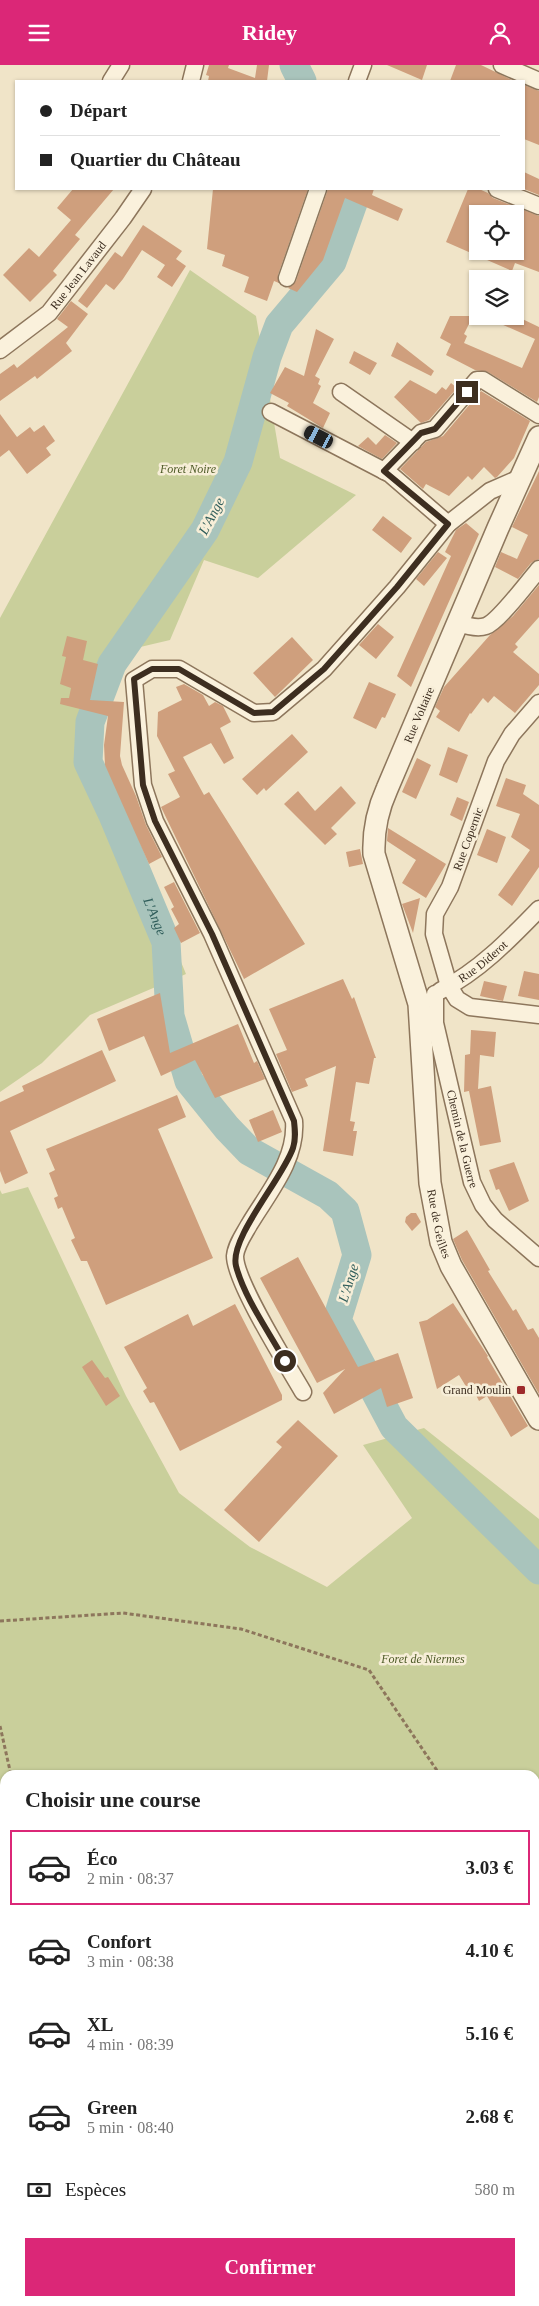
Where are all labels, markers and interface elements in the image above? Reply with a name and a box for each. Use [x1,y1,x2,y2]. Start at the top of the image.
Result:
icon: menu [25,19,53,47]
icon: person [486,19,514,47]
text: Ridey [242,20,297,45]
text: Départ [70,100,127,121]
text: Quartier du Château [70,149,241,170]
map controls [469,205,524,325]
button: locate [469,205,524,260]
street label: Rue Jean Lavaud [47,239,109,312]
button: layers [469,270,524,325]
route end [456,381,478,403]
car [302,424,335,450]
park label: Foret Noire [159,462,217,476]
water label: L'Ange [195,495,227,538]
street label: Rue Voltaire [401,685,437,745]
street label: Rue Copernic [450,805,486,873]
water label: L'Ange [140,894,169,938]
street label: Rue Diderot [456,937,511,986]
street label: Chemin de la Guerre [444,1088,481,1190]
street label: Rue de Geilles [424,1188,454,1261]
water label: L'Ange [335,1262,361,1305]
route start [274,1350,296,1372]
place label: Grand Moulin [443,1383,511,1397]
marker: Grand Moulin [515,1384,527,1396]
park label: Foret de Niermes [380,1652,465,1666]
text: Choisir une course [25,1787,201,1812]
icon: car [27,1845,72,1890]
text: Éco [87,1848,118,1869]
text: 3.03 € [466,1857,513,1878]
text: 2 min · 08:37 [87,1870,174,1887]
icon: car [27,1928,72,1973]
text: Confort [87,1931,151,1952]
text: 4.10 € [466,1940,513,1961]
text: 3 min · 08:38 [87,1953,174,1970]
icon: car [27,2011,72,2056]
text: XL [87,2014,113,2035]
text: 5.16 € [466,2023,513,2044]
text: 4 min · 08:39 [87,2036,174,2053]
icon: car [27,2094,72,2139]
text: Green [87,2097,137,2118]
text: 2.68 € [466,2106,513,2127]
text: 5 min · 08:40 [87,2119,174,2136]
icon: cash [25,2176,53,2204]
text: Espèces [65,2179,126,2200]
text: 580 m [475,2181,515,2198]
button: Confirmer [25,2238,515,2296]

